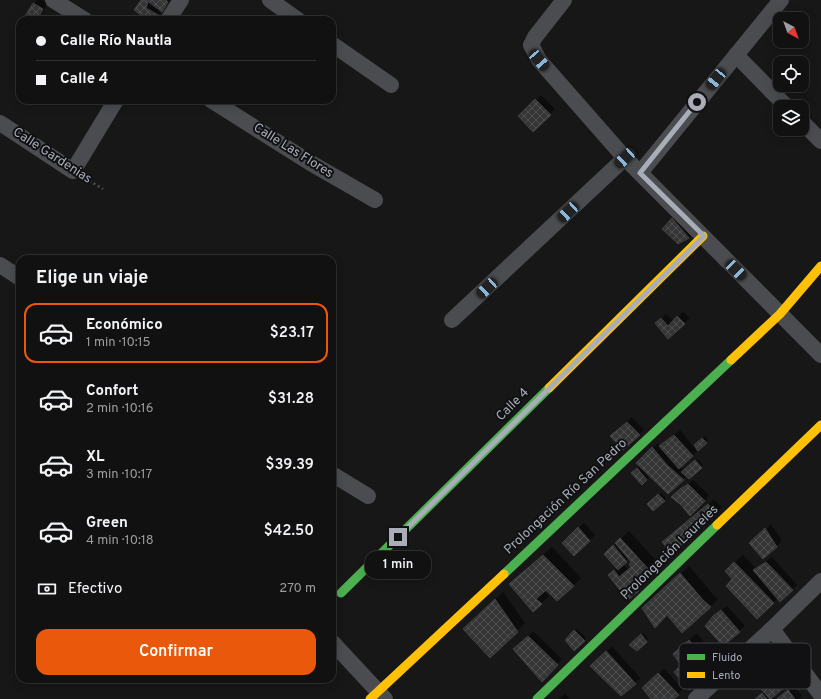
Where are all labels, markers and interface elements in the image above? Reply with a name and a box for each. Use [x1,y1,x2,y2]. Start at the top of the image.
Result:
north arrow [773,12,809,48]
map controls [773,12,809,136]
text: Calle Río Nautla [60,32,172,51]
car [527,47,551,73]
button: locate [773,56,809,92]
car [704,66,728,92]
text: Calle 4 [60,70,108,89]
route start [688,93,706,111]
button: layers [773,100,809,136]
street label: Calle Las Flores [250,120,336,182]
street label: Calle Gardenias [10,125,94,187]
car [612,145,638,171]
car [555,199,581,225]
car [723,257,749,283]
text: Elige un viaje [36,267,148,290]
car [474,275,500,301]
icon: car [38,315,74,351]
text: Económico [86,316,163,335]
text: $23.17 [270,324,314,343]
text: 1 min · 10:15 [86,335,151,351]
icon: car [38,381,74,417]
text: Confort [86,382,138,401]
street label: Calle 4 [493,385,533,425]
text: $31.28 [268,390,314,409]
text: 2 min · 10:16 [86,401,153,417]
street label: Prolongación Río San Pedro [501,436,631,558]
icon: car [38,447,74,483]
text: XL [86,448,104,467]
text: $39.39 [265,456,314,475]
text: 3 min · 10:17 [86,467,152,483]
street label: Prolongación Laureles [618,502,722,604]
icon: car [38,513,74,549]
text: Green [86,514,128,533]
text: $42.50 [264,522,314,541]
route end [389,528,407,546]
text: 4 min · 10:18 [86,533,154,549]
callout: 1 min [365,551,431,579]
text: 1 min [383,557,413,573]
icon: cash [36,578,58,600]
text: Efectivo [68,580,122,599]
text: 270 m [279,581,316,597]
button: Confirmar [36,629,316,675]
legend [679,643,811,689]
text: Fluido [712,651,742,665]
text: Lento [712,669,740,683]

